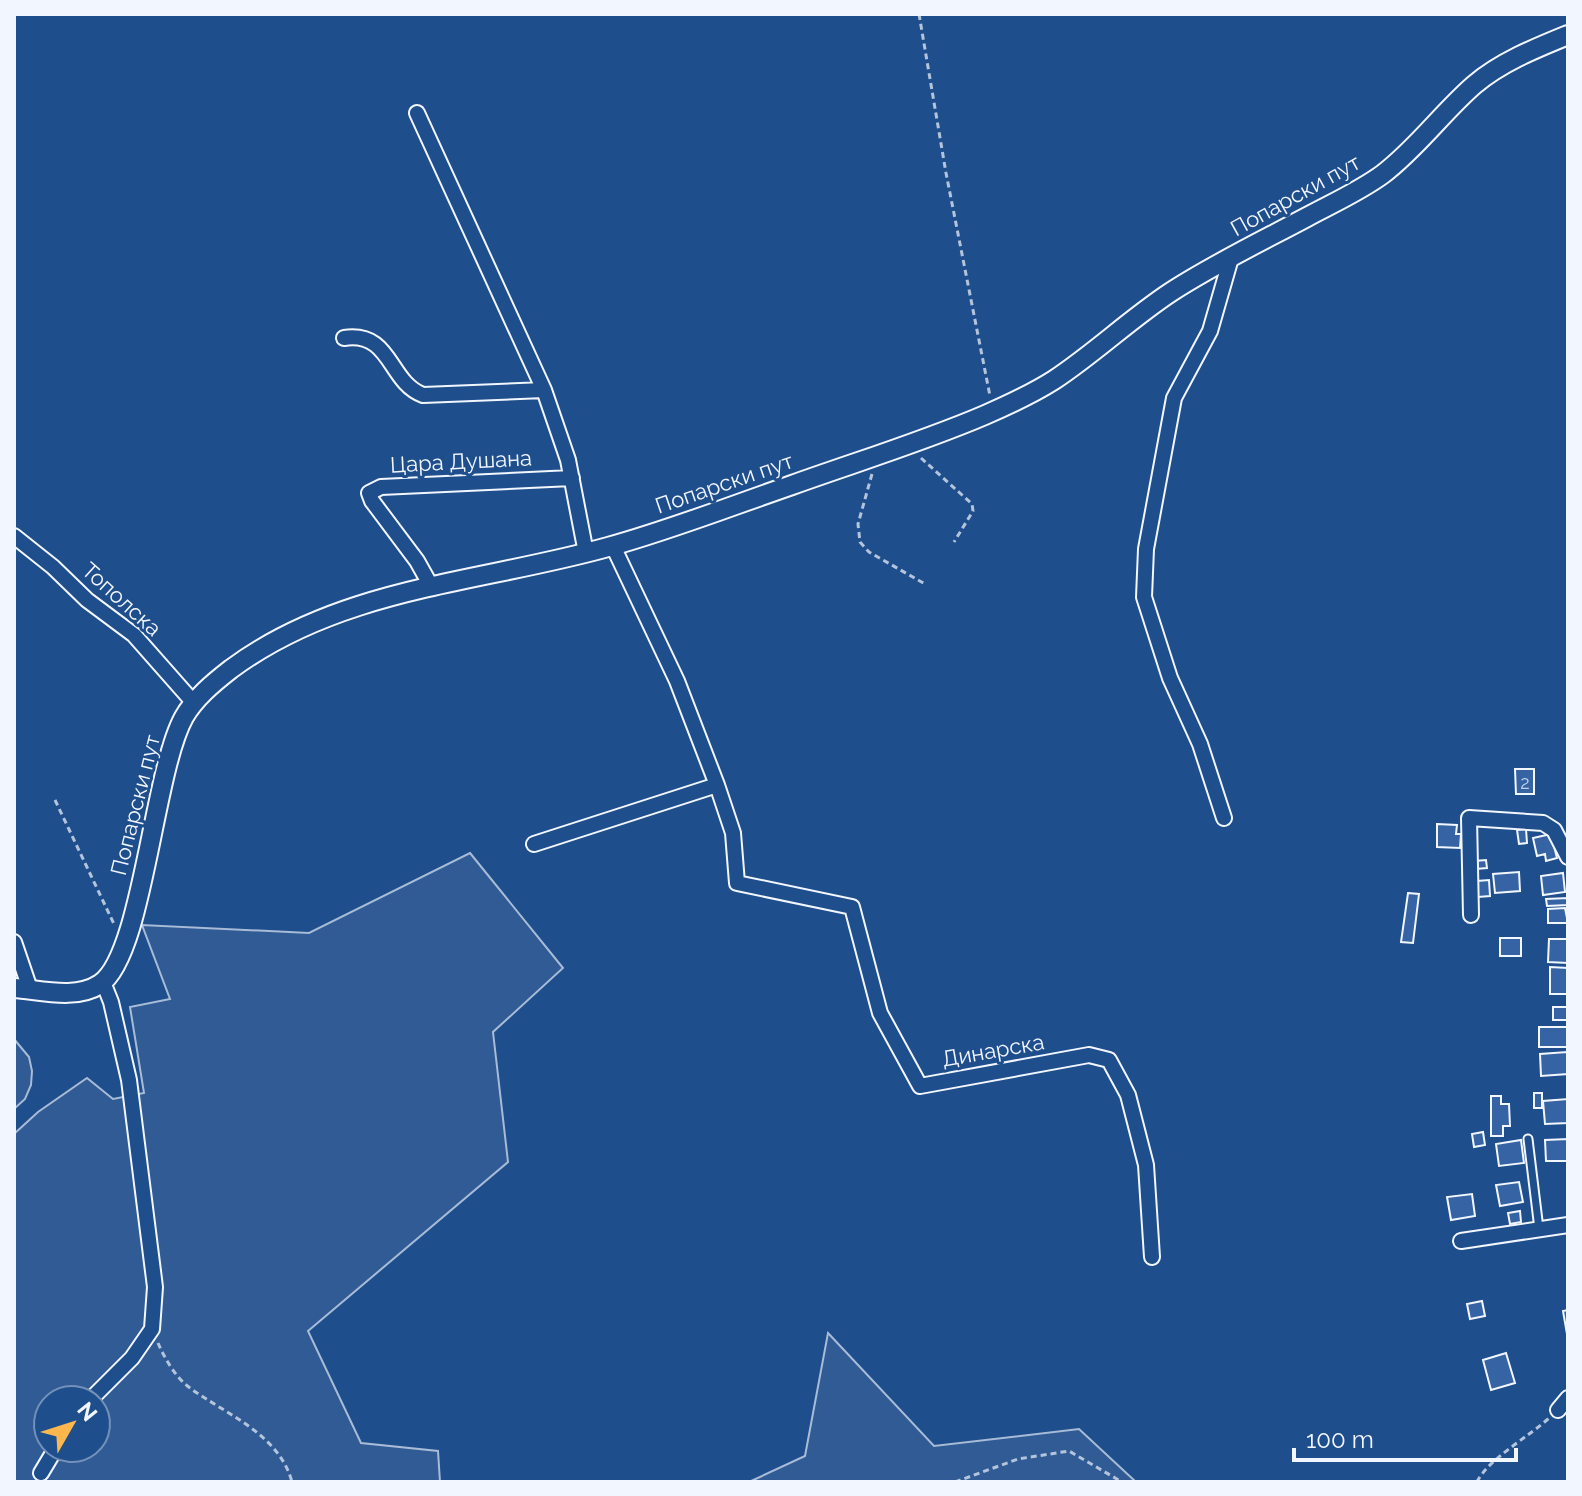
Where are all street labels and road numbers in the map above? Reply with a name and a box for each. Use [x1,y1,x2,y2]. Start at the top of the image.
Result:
street label: Попарски пут [1226,148,1365,241]
street label: Цара Душана [389,444,533,478]
street label: Попарски пут [652,447,797,519]
street label: Тополска [77,557,167,641]
street label: Попарски пут [105,732,165,878]
street label: Динарска [940,1028,1046,1072]

